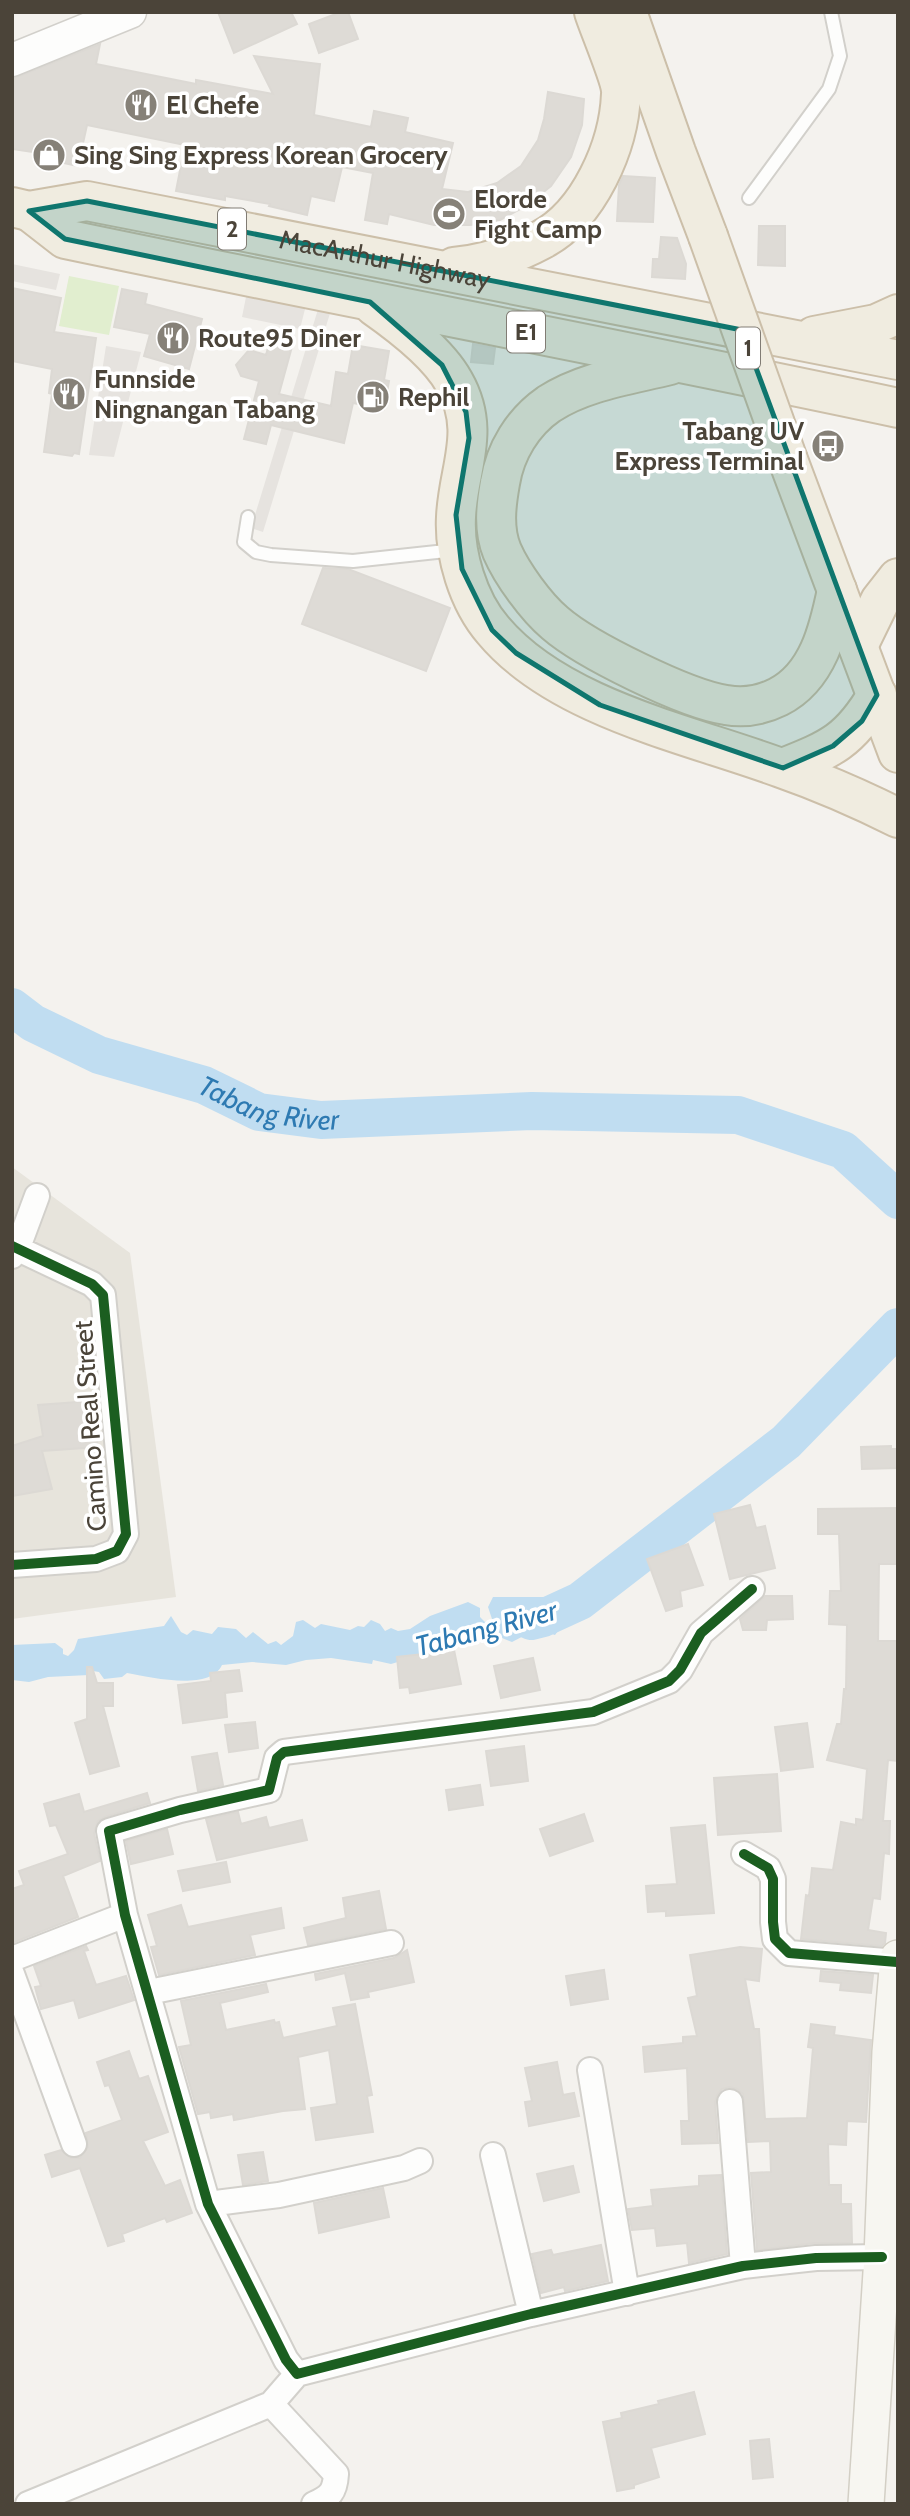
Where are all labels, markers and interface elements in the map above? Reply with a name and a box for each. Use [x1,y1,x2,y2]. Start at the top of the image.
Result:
restaurant icon: El Chefe [122,86,160,124]
place label: El Chefe [166,89,259,121]
shop icon: Sing Sing Express Korean Grocery [30,136,68,174]
place label: Sing Sing Express Korean Grocery [74,139,448,171]
place label: Elorde Fight Camp [474,183,602,245]
sports icon: Elorde Fight Camp [430,195,468,233]
road number: 2 [218,209,246,250]
street label: MacArthur Highway [277,223,493,296]
road number: E1 [507,312,545,352]
restaurant icon: Route95 Diner [154,319,192,357]
place label: Route95 Diner [198,322,361,354]
road number: 1 [736,328,760,368]
place label: Funnside Ningnangan Tabang [94,363,315,425]
restaurant icon: Funnside Ningnangan Tabang [50,375,88,413]
fuel station icon: Rephil [354,378,392,416]
place label: Rephil [398,381,470,413]
place label: Tabang UV Express Terminal [615,415,805,477]
bus stop icon: Tabang UV Express Terminal [809,427,847,465]
water label: Tabang River [193,1068,341,1137]
street label: Camino Real Street [67,1319,113,1532]
water label: Tabang River [411,1592,562,1663]

